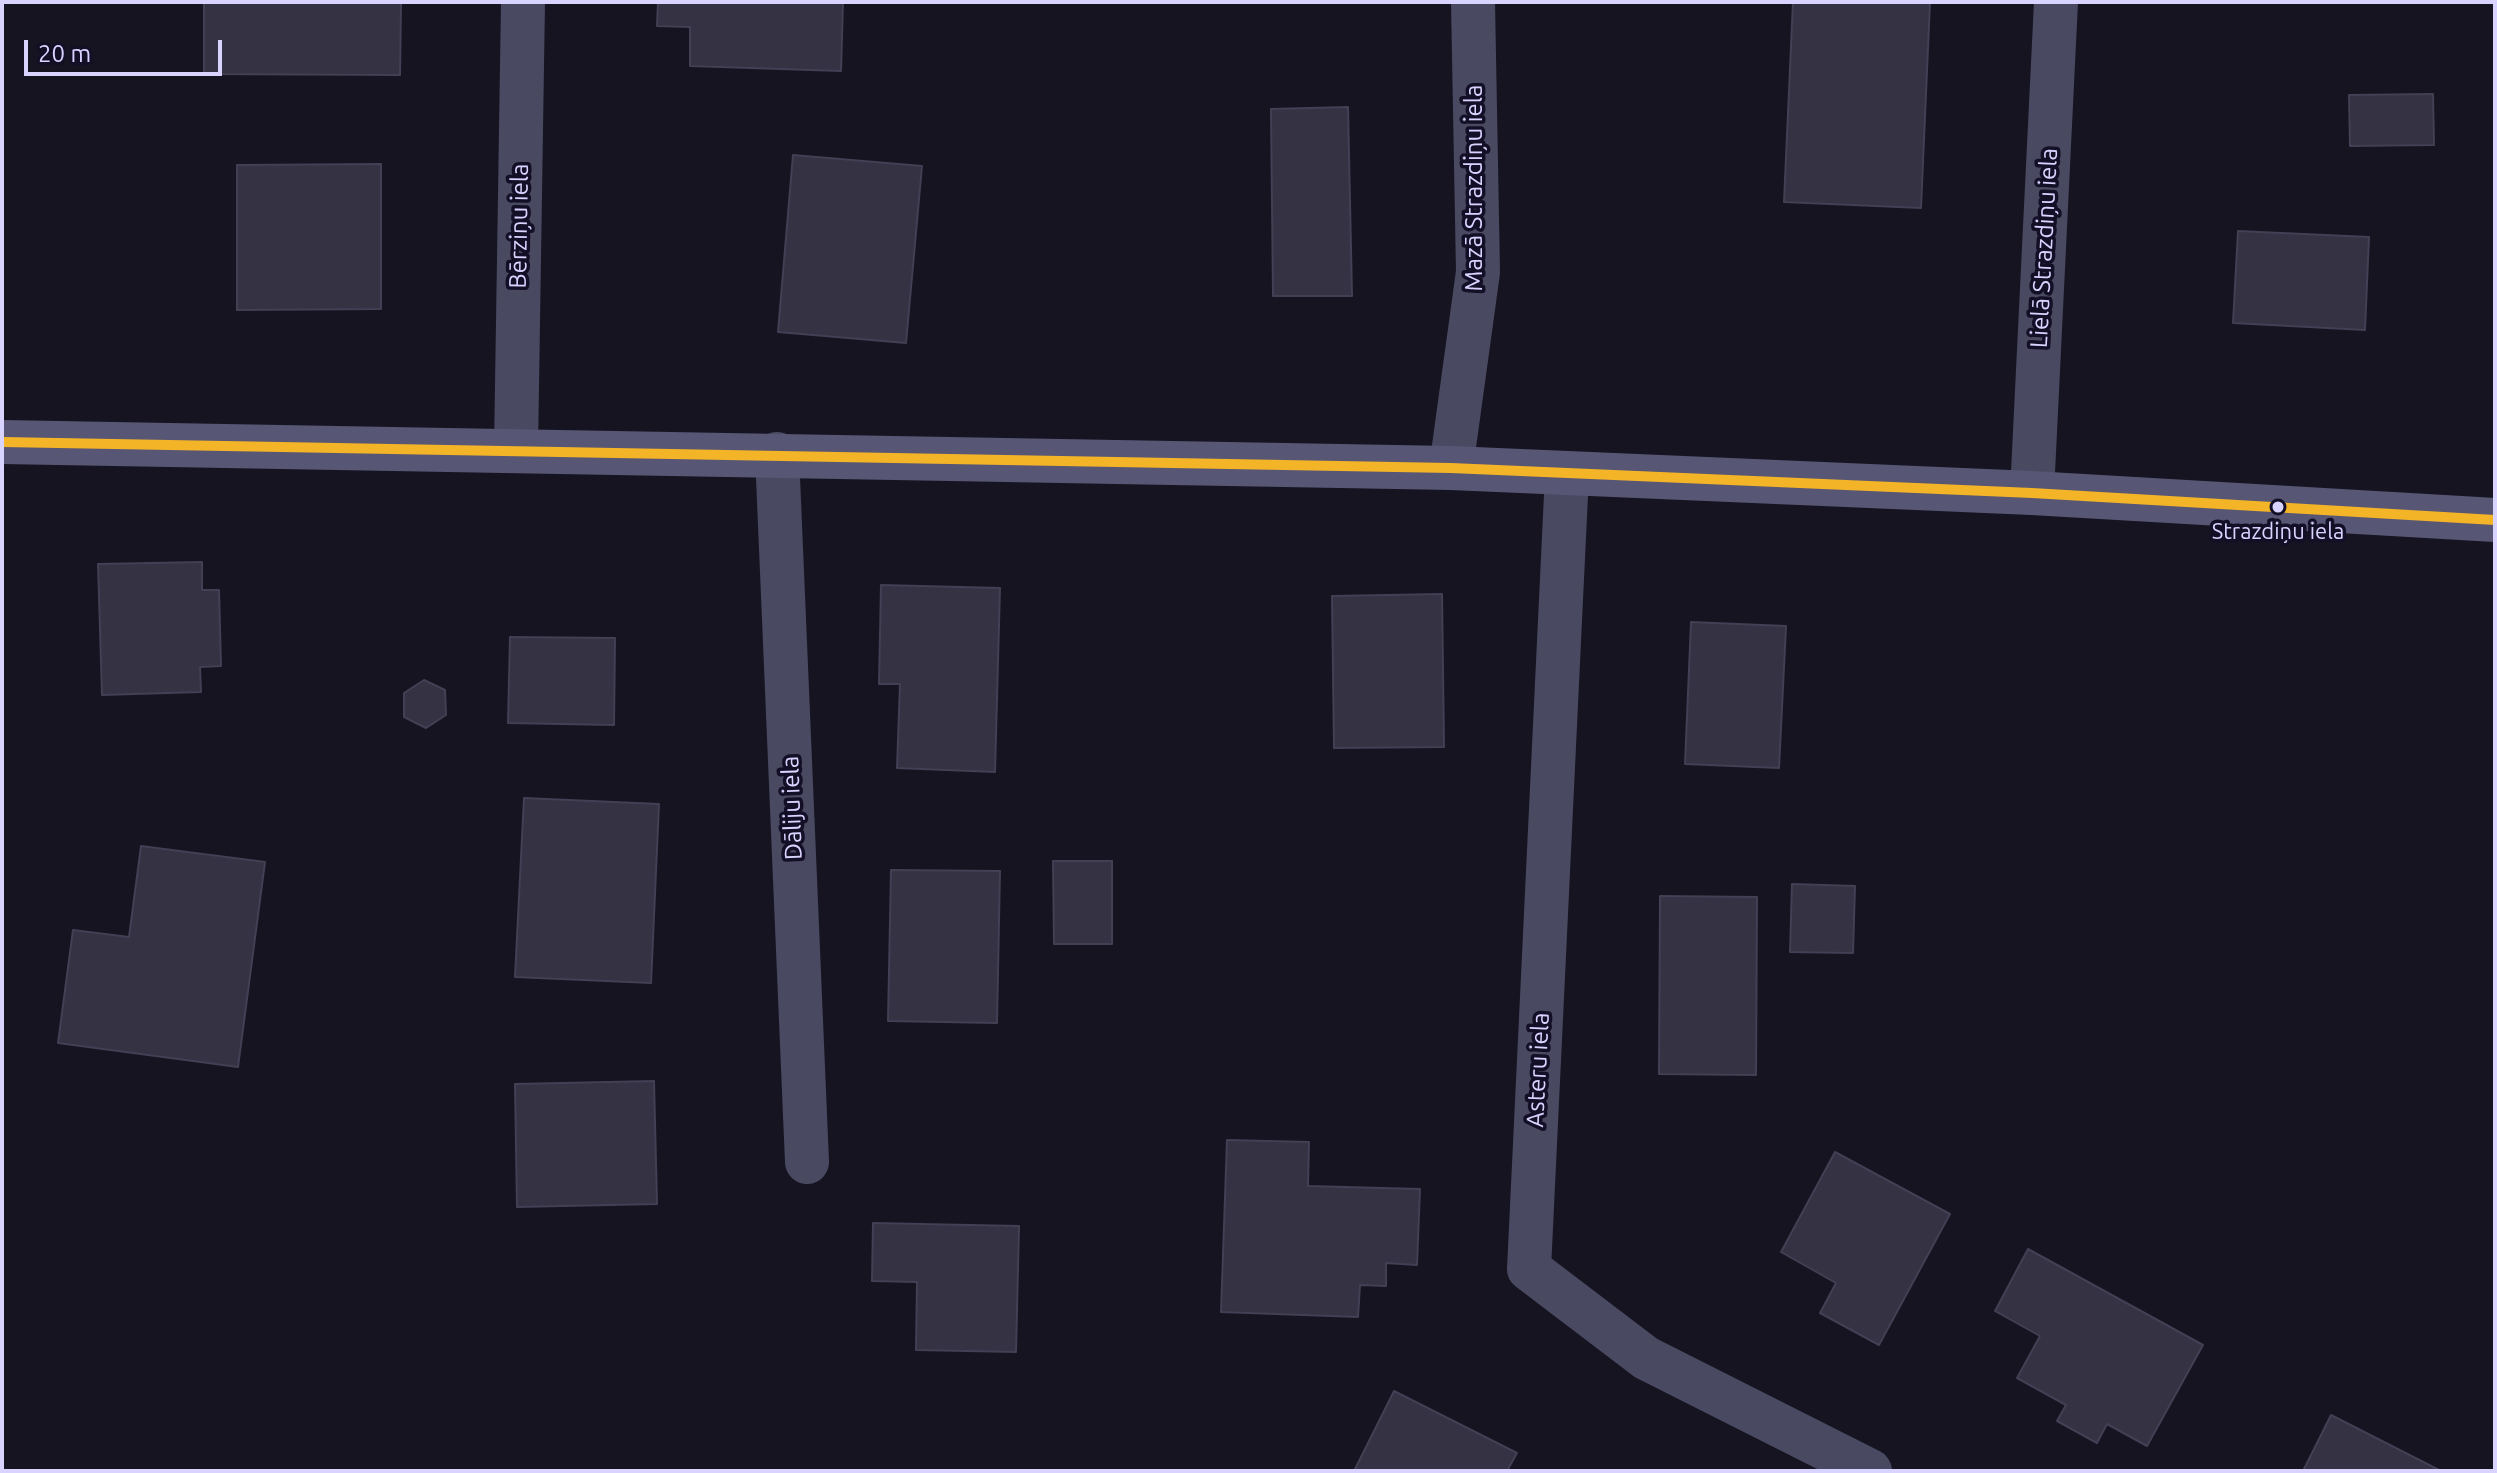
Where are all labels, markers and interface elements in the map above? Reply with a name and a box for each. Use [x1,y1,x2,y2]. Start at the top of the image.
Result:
scale bar [28,24,226,74]
text: 20 m [38,40,91,67]
street label: Mazā Strazdiņu iela [1460,85,1488,291]
street label: Lielā Strazdiņu iela [2024,147,2064,349]
street label: Bērziņu iela [504,163,534,289]
marker: Strazdiņu iela [2270,499,2286,515]
place label: Strazdiņu iela [2212,519,2344,545]
street label: Dāliju iela [776,755,808,861]
street label: Asteru iela [1521,1012,1555,1128]

